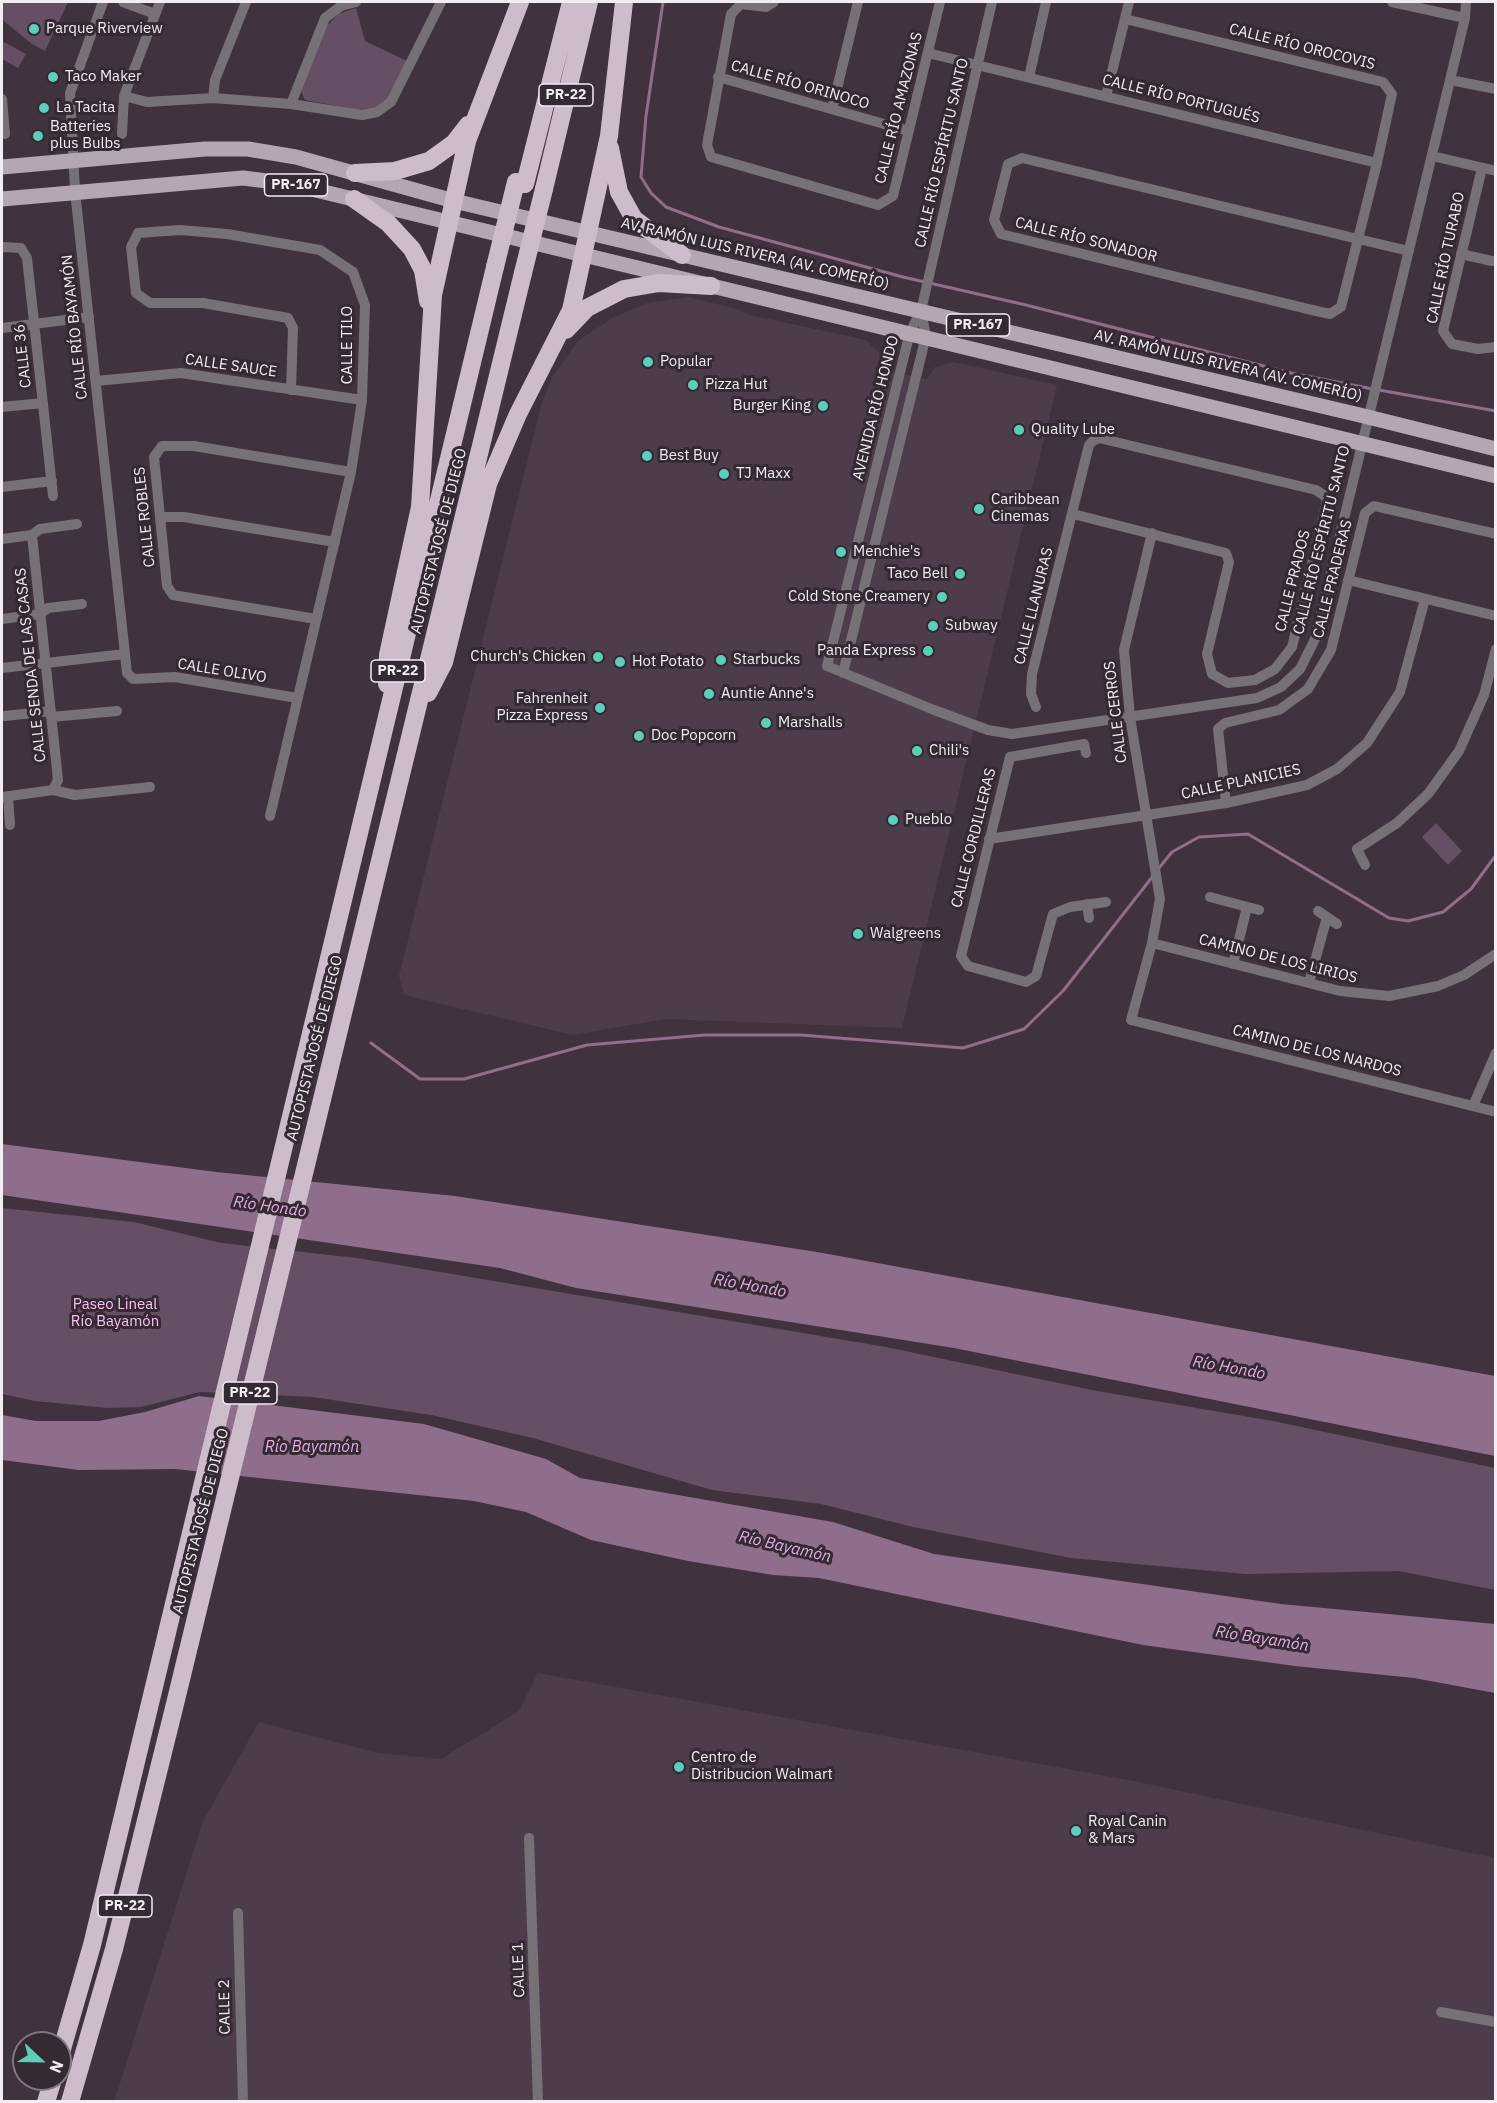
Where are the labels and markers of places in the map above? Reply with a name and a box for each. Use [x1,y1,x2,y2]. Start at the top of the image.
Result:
place label: Parque Riverview [46,20,163,38]
marker: Parque Riverview [27,22,41,36]
place label: Taco Maker [65,68,142,86]
marker: Taco Maker [46,70,60,84]
place label: La Tacita [56,99,115,117]
marker: La Tacita [37,101,51,115]
place label: Batteries plus Bulbs [50,118,121,153]
marker: Batteries plus Bulbs [31,129,45,143]
place label: Popular [660,353,712,371]
marker: Popular [641,355,655,369]
place label: Pizza Hut [705,376,768,394]
marker: Pizza Hut [686,378,700,392]
place label: Burger King [733,397,811,415]
marker: Burger King [816,399,830,413]
place label: Quality Lube [1031,421,1115,439]
marker: Quality Lube [1012,423,1026,437]
place label: Best Buy [659,447,719,465]
marker: Best Buy [640,449,654,463]
place label: TJ Maxx [736,465,791,483]
marker: TJ Maxx [717,467,731,481]
place label: Caribbean Cinemas [991,491,1060,526]
marker: Caribbean Cinemas [972,502,986,516]
place label: Menchie's [853,543,921,561]
marker: Menchie's [834,545,848,559]
place label: Taco Bell [887,565,948,583]
marker: Taco Bell [953,567,967,581]
place label: Cold Stone Creamery [788,588,930,606]
marker: Cold Stone Creamery [935,590,949,604]
place label: Subway [945,617,998,635]
marker: Subway [926,619,940,633]
place label: Panda Express [817,642,916,660]
marker: Panda Express [921,644,935,658]
place label: Church's Chicken [470,648,586,666]
marker: Church's Chicken [591,650,605,664]
place label: Starbucks [733,651,800,669]
place label: Hot Potato [632,653,704,671]
marker: Starbucks [714,653,728,667]
marker: Hot Potato [613,655,627,669]
place label: Auntie Anne's [721,685,814,703]
marker: Auntie Anne's [702,687,716,701]
place label: Fahrenheit Pizza Express [496,690,588,725]
marker: Fahrenheit Pizza Express [593,701,607,715]
place label: Marshalls [778,714,843,732]
marker: Marshalls [759,716,773,730]
place label: Doc Popcorn [651,727,736,745]
marker: Doc Popcorn [632,729,646,743]
place label: Chili's [929,742,969,760]
marker: Chili's [910,744,924,758]
place label: Pueblo [905,811,952,829]
marker: Pueblo [886,813,900,827]
place label: Walgreens [870,925,941,943]
marker: Walgreens [851,927,865,941]
place label: Centro de Distribucion Walmart [691,1749,833,1784]
marker: Centro de Distribucion Walmart [672,1760,686,1774]
place label: Royal Canin & Mars [1088,1813,1167,1848]
marker: Royal Canin & Mars [1069,1824,1083,1838]

